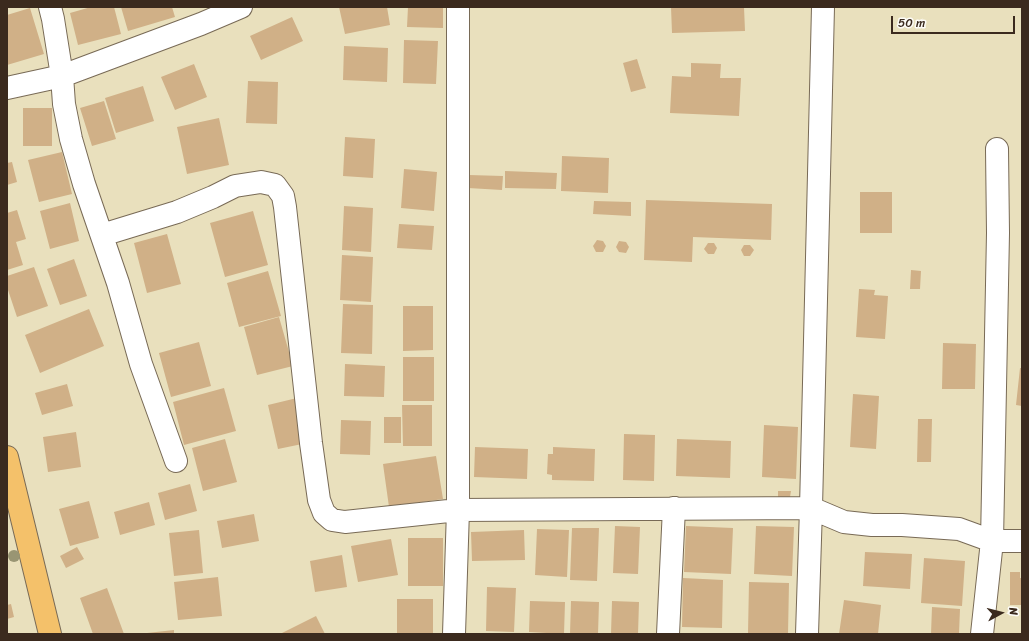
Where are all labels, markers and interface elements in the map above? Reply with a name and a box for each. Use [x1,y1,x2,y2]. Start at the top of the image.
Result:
scale bar [893,8,1017,34]
text: 50 m [898,12,925,34]
north arrow [981,593,1021,633]
text: N [1004,607,1023,616]

